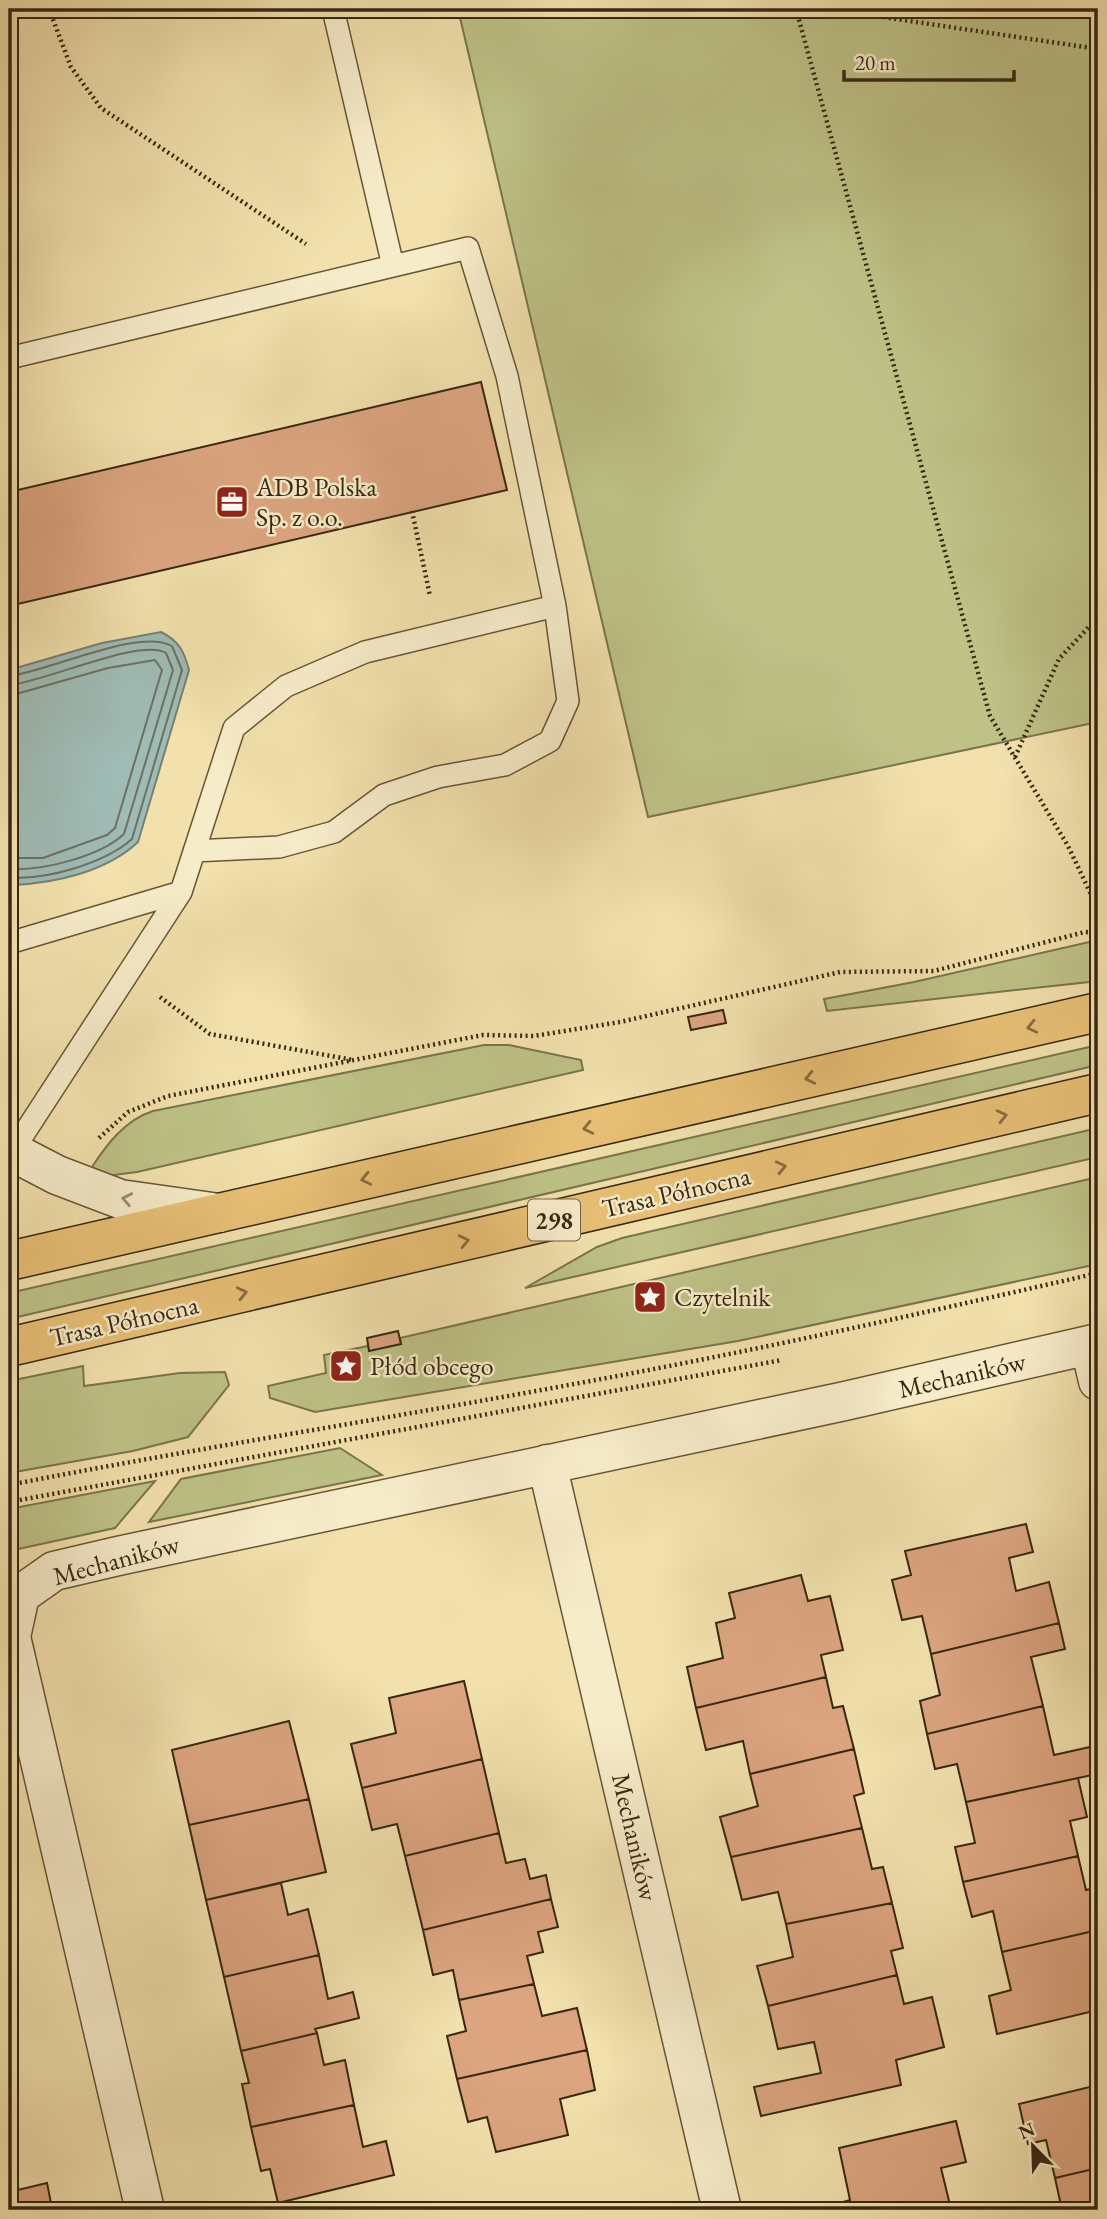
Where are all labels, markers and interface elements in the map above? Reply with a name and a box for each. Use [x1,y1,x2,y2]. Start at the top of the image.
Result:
scale bar [844,38,1014,82]
text: 20 m [855,49,896,76]
place label: ADB Polska Sp. z o.o. [255,470,377,534]
office icon: ADB Polska Sp. z o.o. [213,483,251,521]
one-way arrow [1026,1019,1038,1033]
one-way arrow [804,1069,816,1084]
one-way arrow [996,1109,1008,1124]
one-way arrow [582,1120,594,1135]
street label: Trasa Północna [598,1158,754,1226]
one-way arrow [775,1161,787,1176]
one-way arrow [360,1171,372,1185]
one-way arrow [121,1192,133,1207]
road number: 298 [528,1200,580,1240]
one-way arrow [458,1235,470,1249]
place icon: Czytelnik [631,1278,669,1316]
place label: Czytelnik [674,1280,771,1314]
street label: Trasa Północna [46,1287,202,1355]
one-way arrow [236,1287,248,1301]
street label: Mechaników [895,1344,1029,1406]
place icon: Płód obcego [327,1347,365,1385]
place label: Płód obcego [370,1349,494,1383]
street label: Mechaników [49,1527,183,1593]
street label: Mechaników [604,1770,666,1904]
north arrow [998,2110,1068,2180]
text: N [1015,2116,1039,2145]

